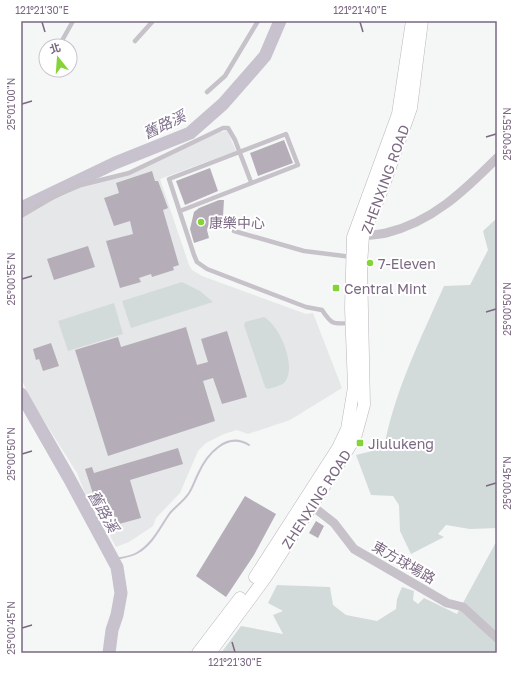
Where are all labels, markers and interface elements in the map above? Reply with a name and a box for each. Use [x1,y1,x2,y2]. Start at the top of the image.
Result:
text: 121°21'30"E [15,4,69,16]
text: 121°21'40"E [333,4,387,16]
north arrow [38,38,78,78]
text: 北 [48,40,62,56]
text: 25°01'00"N [5,78,17,130]
water label: 舊路溪 [140,105,190,142]
text: 25°00'55"N [501,107,513,161]
street label: ZHENXING ROAD [357,122,413,236]
place label: 康樂中心 [209,214,265,231]
marker: 康樂中心 [196,217,206,227]
text: 25°00'55"N [5,252,17,306]
place label: 7-Eleven [378,255,436,272]
marker: 7-Eleven [365,258,375,268]
place label: Central Mint [344,280,427,297]
text: 25°00'50"N [501,282,513,336]
marker: Central Mint [331,283,341,293]
text: 25°00'50"N [5,427,17,481]
place label: Jiulukeng [368,435,434,452]
marker: Jiulukeng [355,438,365,448]
street label: ZHENXING ROAD [278,446,354,552]
text: 25°00'45"N [501,456,513,510]
water label: 舊路溪 [85,487,124,537]
street label: 東方球場路 [369,537,439,587]
text: 25°00'45"N [5,601,17,655]
text: 121°21'30"E [208,656,262,668]

